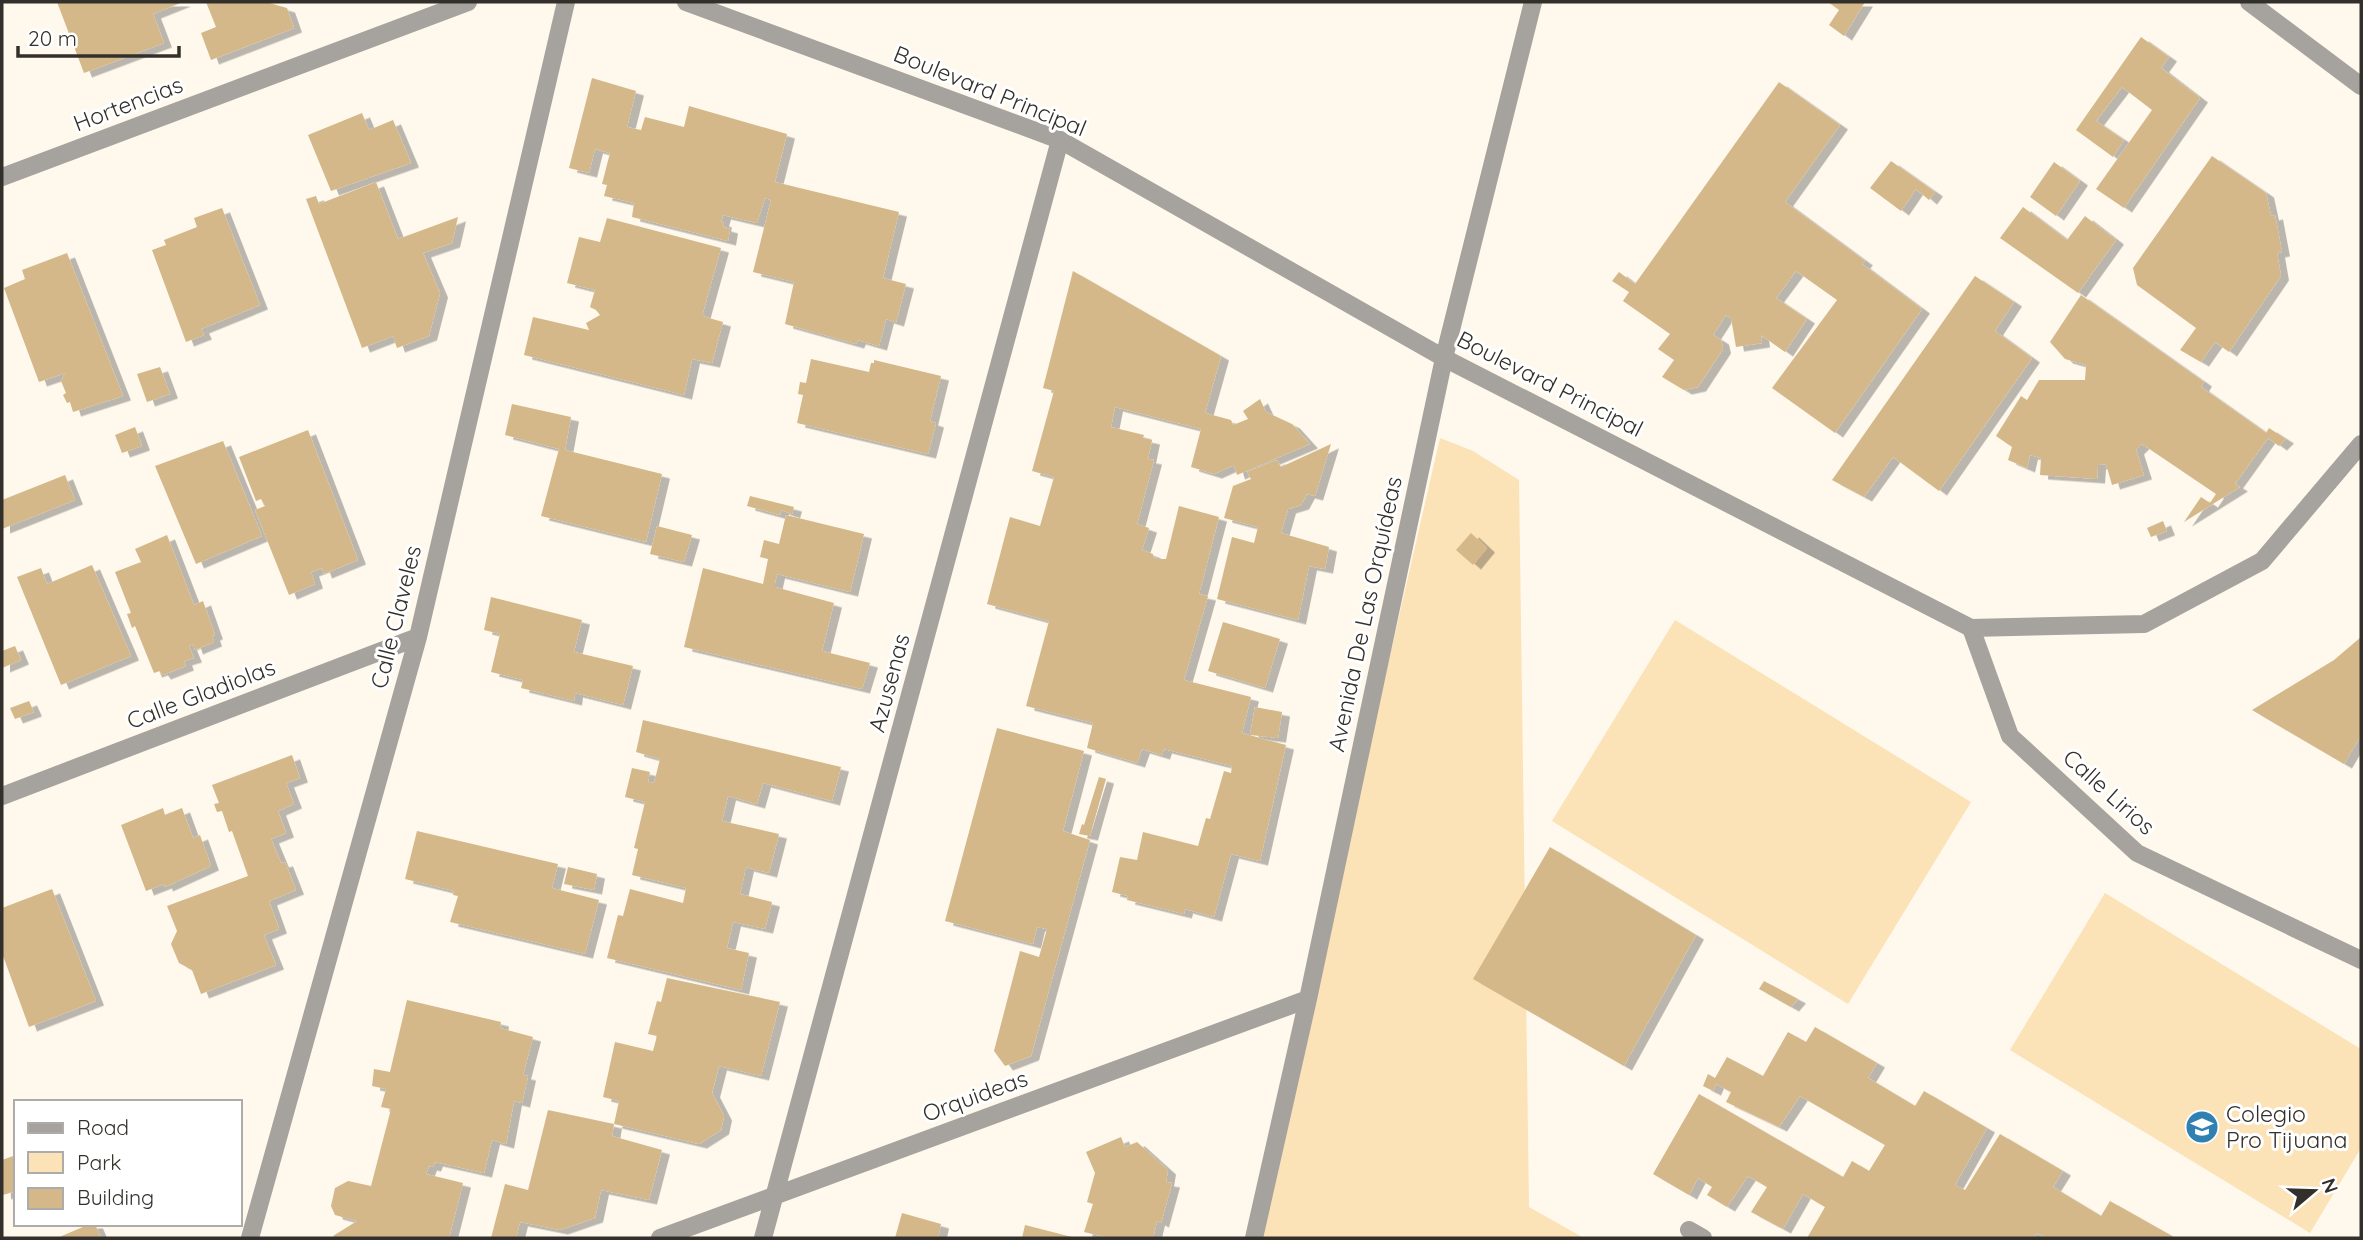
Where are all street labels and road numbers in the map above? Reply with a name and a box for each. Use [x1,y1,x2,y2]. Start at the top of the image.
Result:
street label: Boulevard Principal [890,39,1091,142]
street label: Hortencias [69,69,187,138]
street label: Boulevard Principal [1452,324,1648,443]
street label: Avenida De Las Orquídeas [1321,474,1408,754]
street label: Calle Claveles [364,542,427,691]
street label: Azusenas [861,630,916,735]
street label: Calle Gladiolas [123,652,279,735]
street label: Calle Lirios [2057,743,2161,841]
street label: Orquideas [918,1063,1031,1128]

